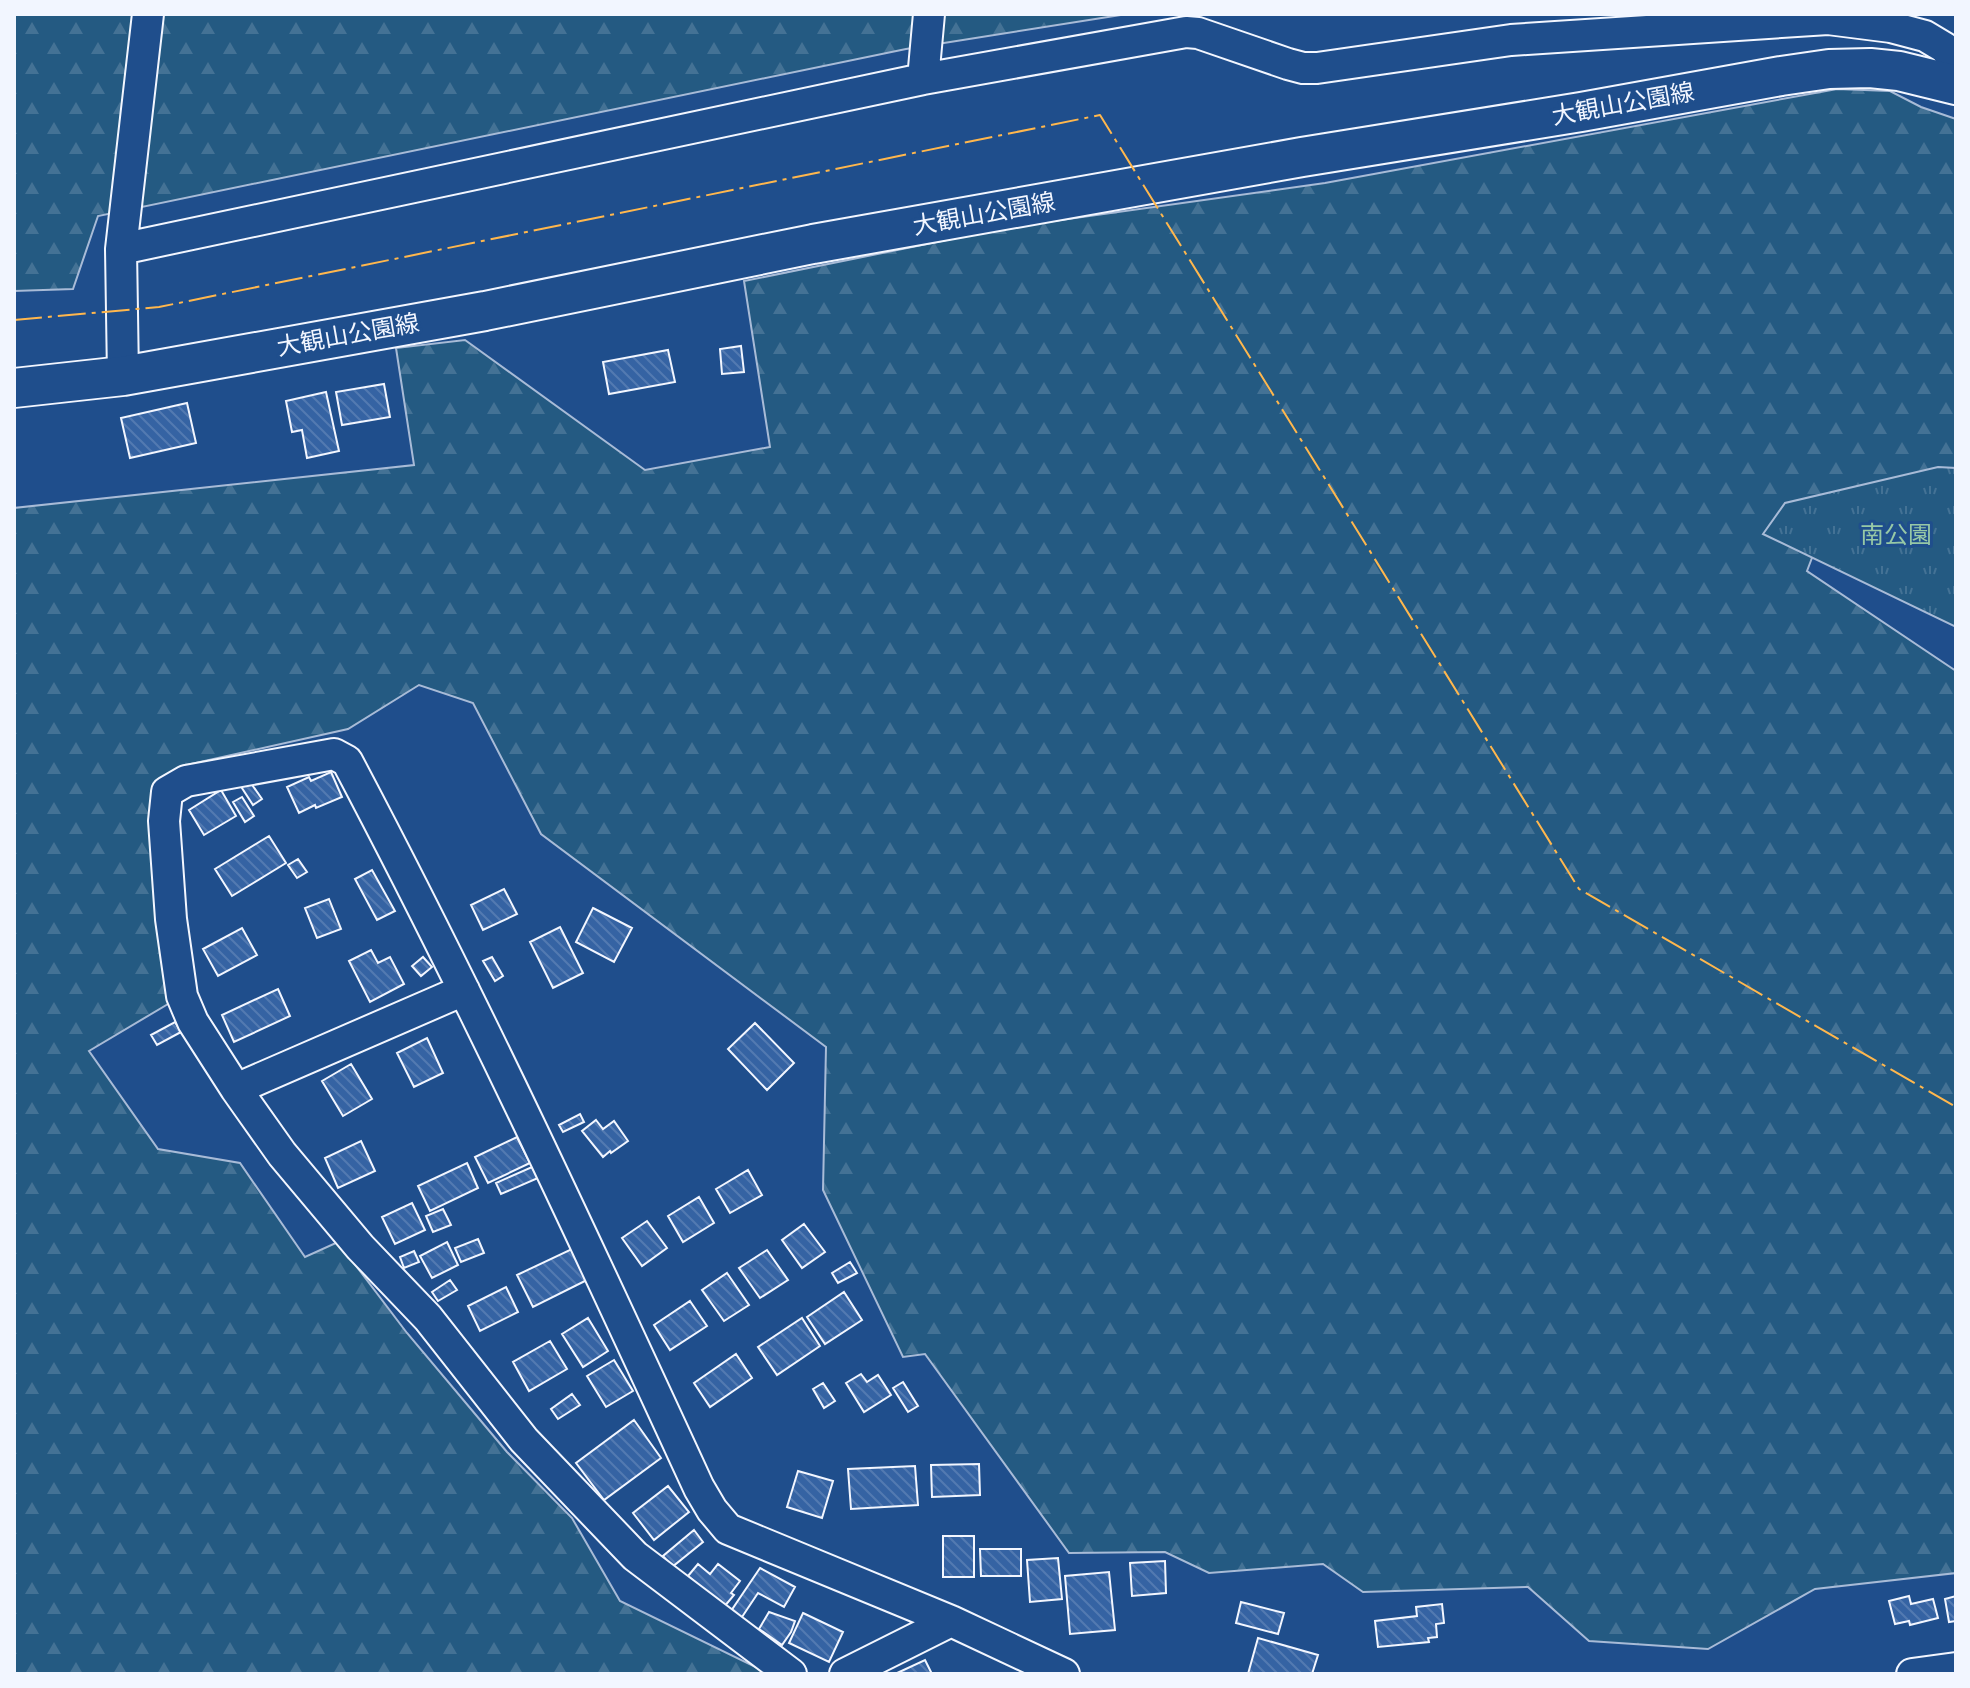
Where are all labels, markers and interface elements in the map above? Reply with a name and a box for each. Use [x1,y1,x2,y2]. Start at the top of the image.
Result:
street label: 大観山公園線 [1549,73,1697,133]
street label: 大観山公園線 [910,183,1058,243]
street label: 大観山公園線 [274,304,422,364]
park label: 南公園 [1860,516,1932,552]

